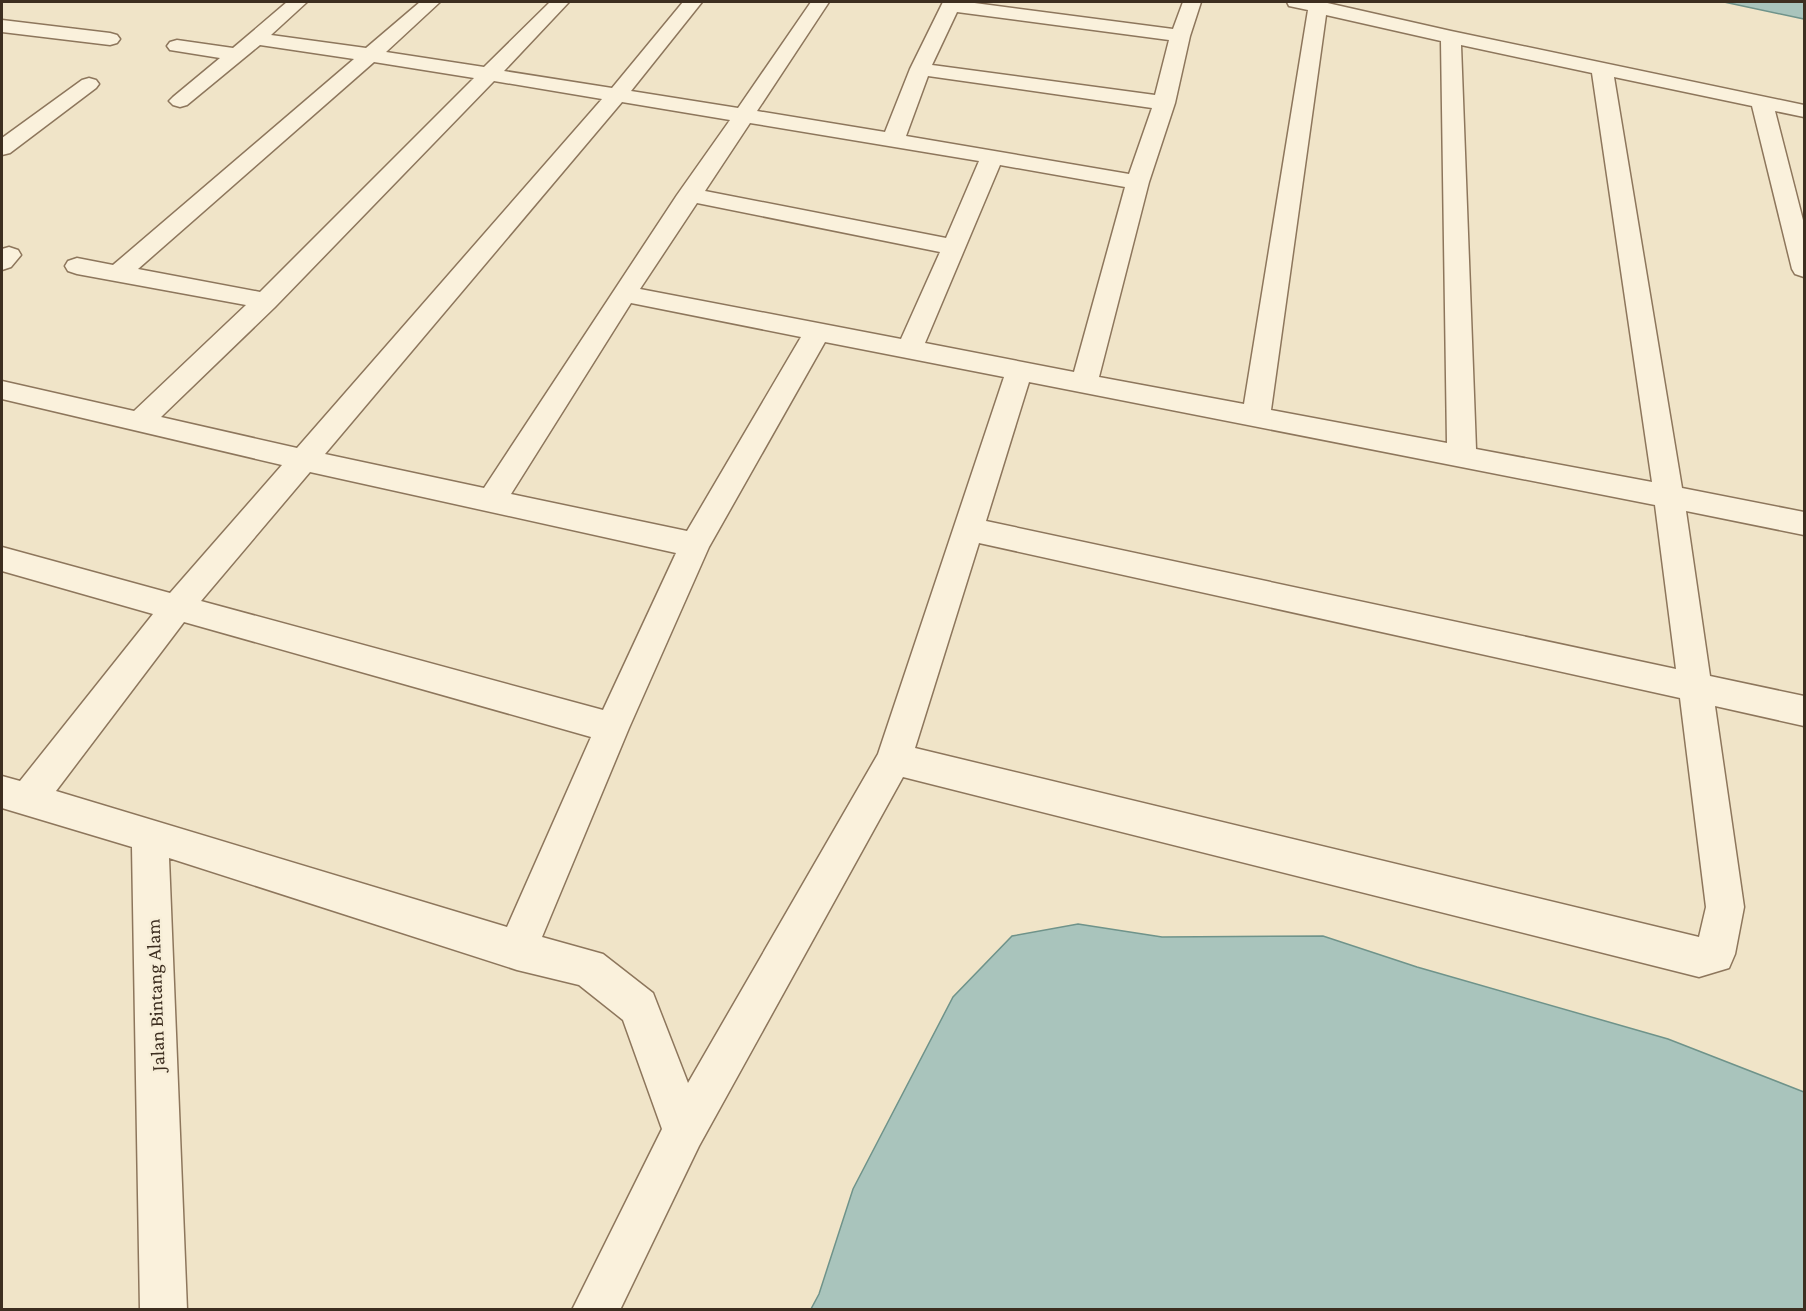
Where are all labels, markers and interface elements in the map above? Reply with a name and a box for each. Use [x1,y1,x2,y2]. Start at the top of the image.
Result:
street label: Jalan Bintang Alam [141,918,170,1074]

